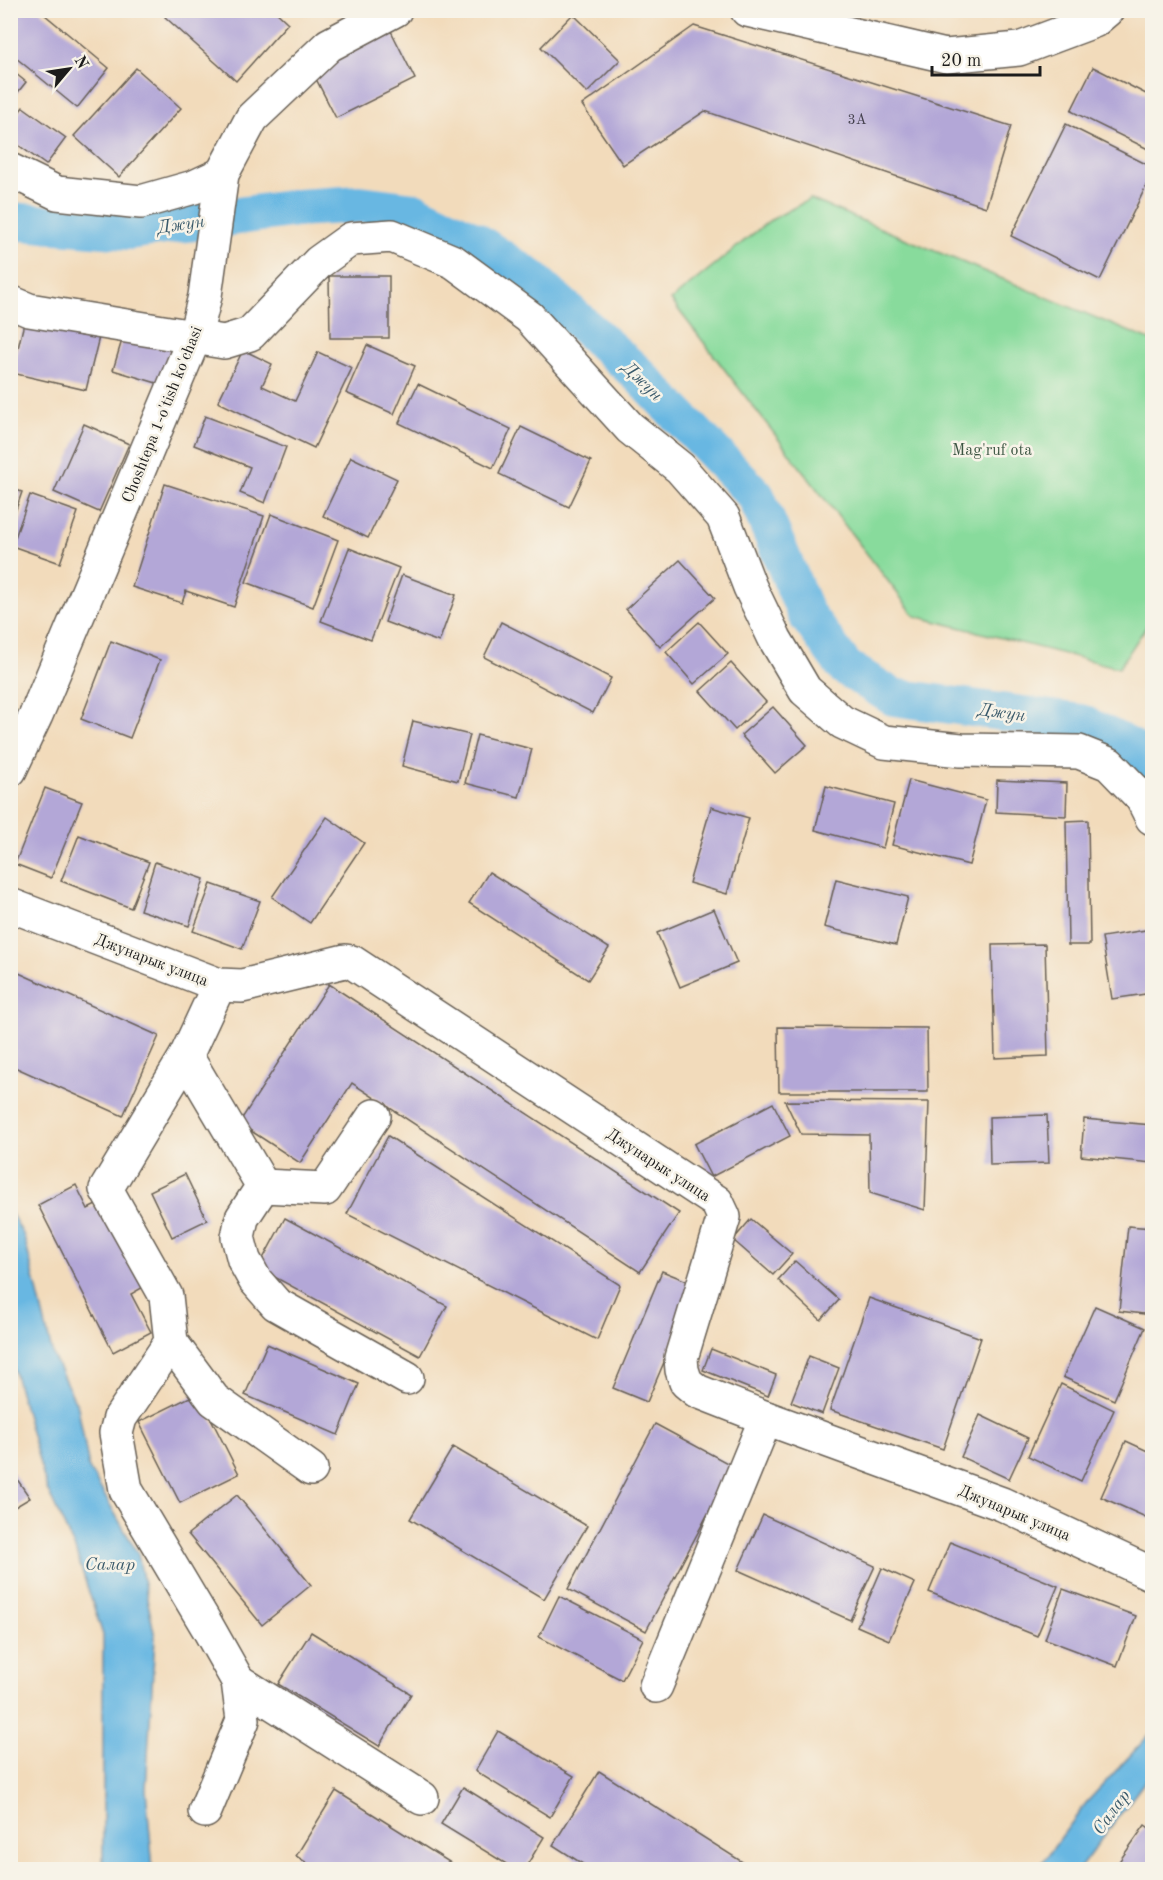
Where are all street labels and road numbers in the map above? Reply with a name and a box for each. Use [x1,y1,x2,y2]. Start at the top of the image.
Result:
street label: Choshtepa 1-o'tish ko'chasi [120,324,206,505]
street label: Джунарык улица [92,932,210,990]
street label: Джунарык улица [603,1126,713,1205]
street label: Джунарык улица [956,1483,1073,1545]

